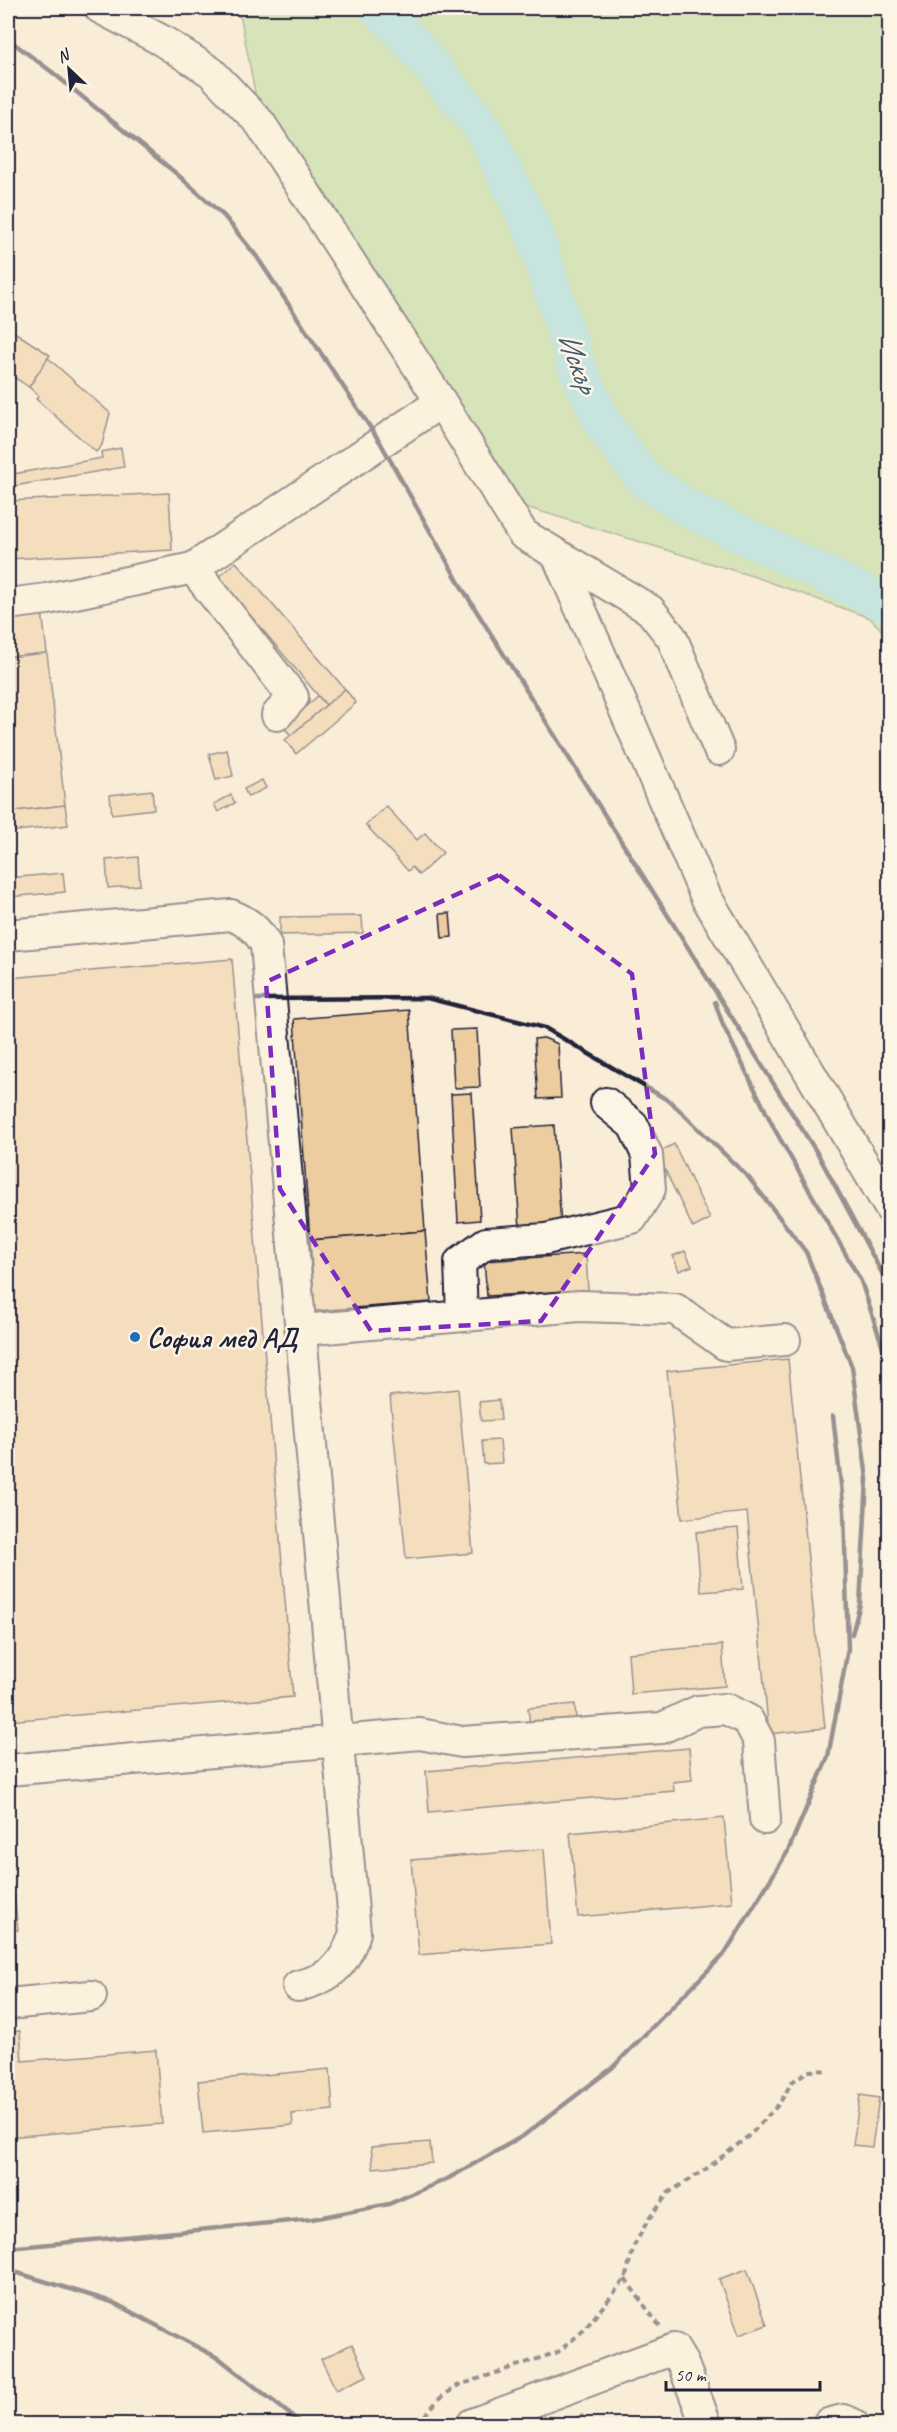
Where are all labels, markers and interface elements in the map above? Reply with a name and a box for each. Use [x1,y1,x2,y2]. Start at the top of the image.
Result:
north arrow [39,39,99,99]
text: N [54,44,74,68]
water label: Искър [549,326,608,401]
place label: София мед АД [147,1320,299,1355]
marker: София мед АД [128,1330,142,1344]
scale bar [666,2354,820,2392]
text: 50 m [675,2364,708,2386]

